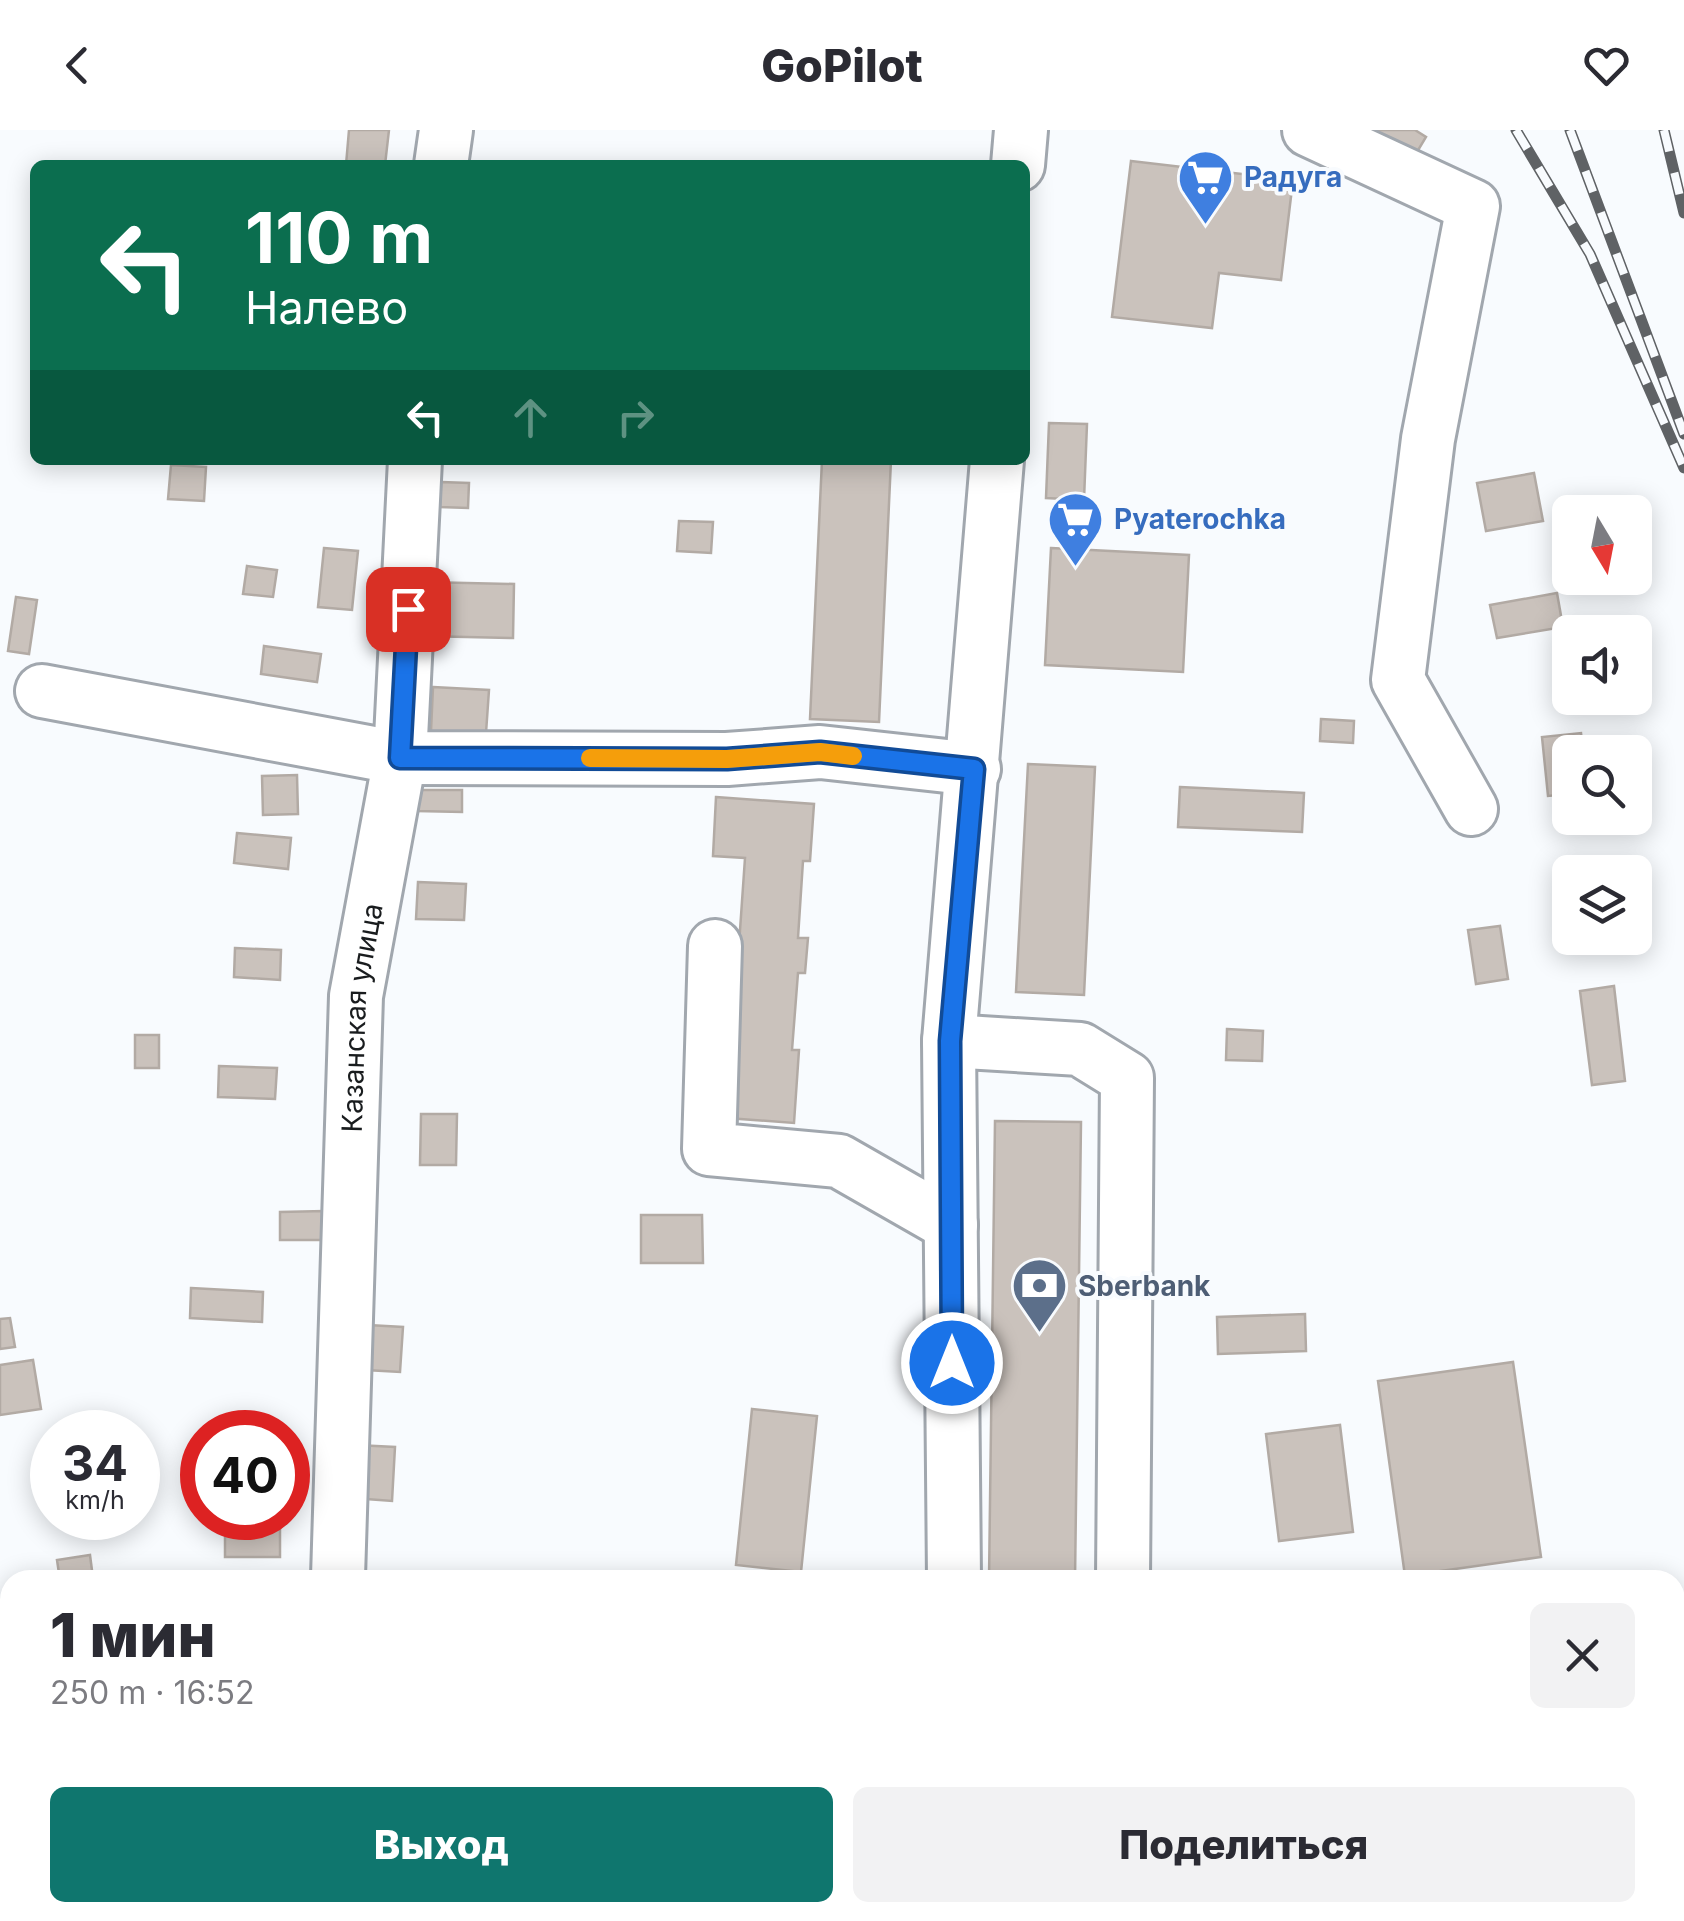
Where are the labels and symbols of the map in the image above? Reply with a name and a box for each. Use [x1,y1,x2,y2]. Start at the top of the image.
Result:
supermarket icon: Радуга [1175,147,1235,226]
place label: Радуга [1244,160,1342,194]
supermarket icon: Pyaterochka [1045,489,1105,568]
north arrow [1552,495,1652,595]
place label: Pyaterochka [1114,502,1286,536]
pin [366,567,451,652]
street label: Казанская улица [335,900,390,1133]
bank icon: Sberbank [1009,1256,1069,1335]
place label: Sberbank [1078,1269,1211,1303]
position arrow [900,1311,1004,1415]
speed limit sign: 40 [180,1410,310,1540]

